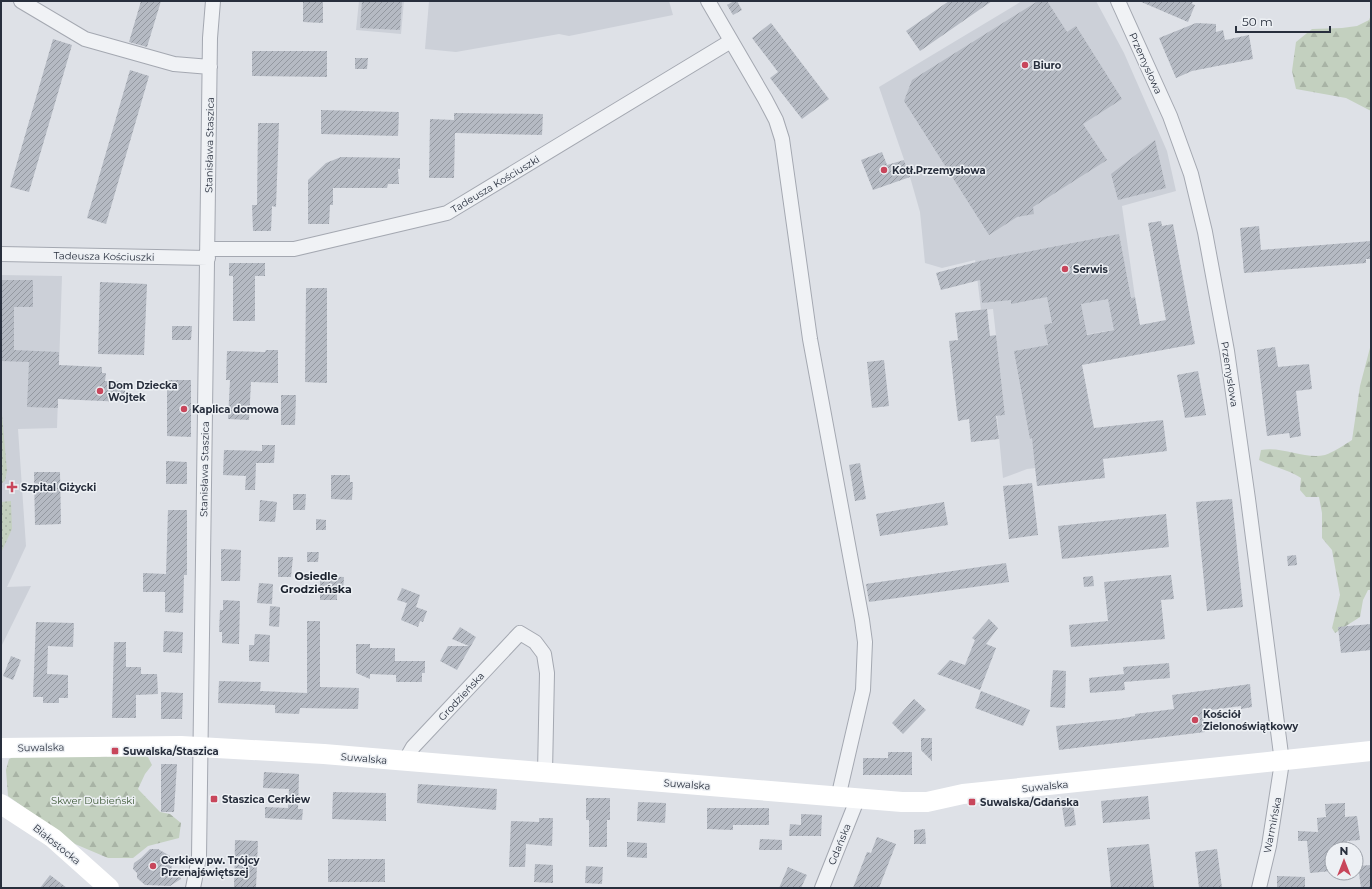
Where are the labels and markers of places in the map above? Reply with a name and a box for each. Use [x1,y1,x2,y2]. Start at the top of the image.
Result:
place label: Biuro [1033,59,1062,72]
marker: Biuro [1020,60,1030,70]
place label: Kotł.Przemysłowa [892,164,986,177]
marker: Kotł.Przemysłowa [879,165,889,175]
place label: Serwis [1073,263,1109,276]
marker: Serwis [1060,264,1070,274]
place label: Dom Dziecka Wojtek [108,379,178,404]
marker: Dom Dziecka Wojtek [95,386,105,396]
place label: Kaplica domowa [192,403,279,416]
marker: Kaplica domowa [179,404,189,414]
marker: Szpital Giżycki [6,481,18,493]
place label: Szpital Giżycki [21,481,96,494]
place label: Kościół Zielonoświątkowy [1203,708,1299,733]
marker: Kościół Zielonoświątkowy [1190,715,1200,725]
place label: Suwalska/Staszica [123,745,219,758]
marker: Suwalska/Staszica [110,746,120,756]
place label: Staszica Cerkiew [222,793,311,806]
marker: Staszica Cerkiew [209,794,219,804]
place label: Suwalska/Gdańska [980,796,1079,809]
marker: Suwalska/Gdańska [967,797,977,807]
place label: Cerkiew pw. Trójcy Przenajświętszej [161,854,261,879]
marker: Cerkiew pw. Trójcy Przenajświętszej [148,861,158,871]

